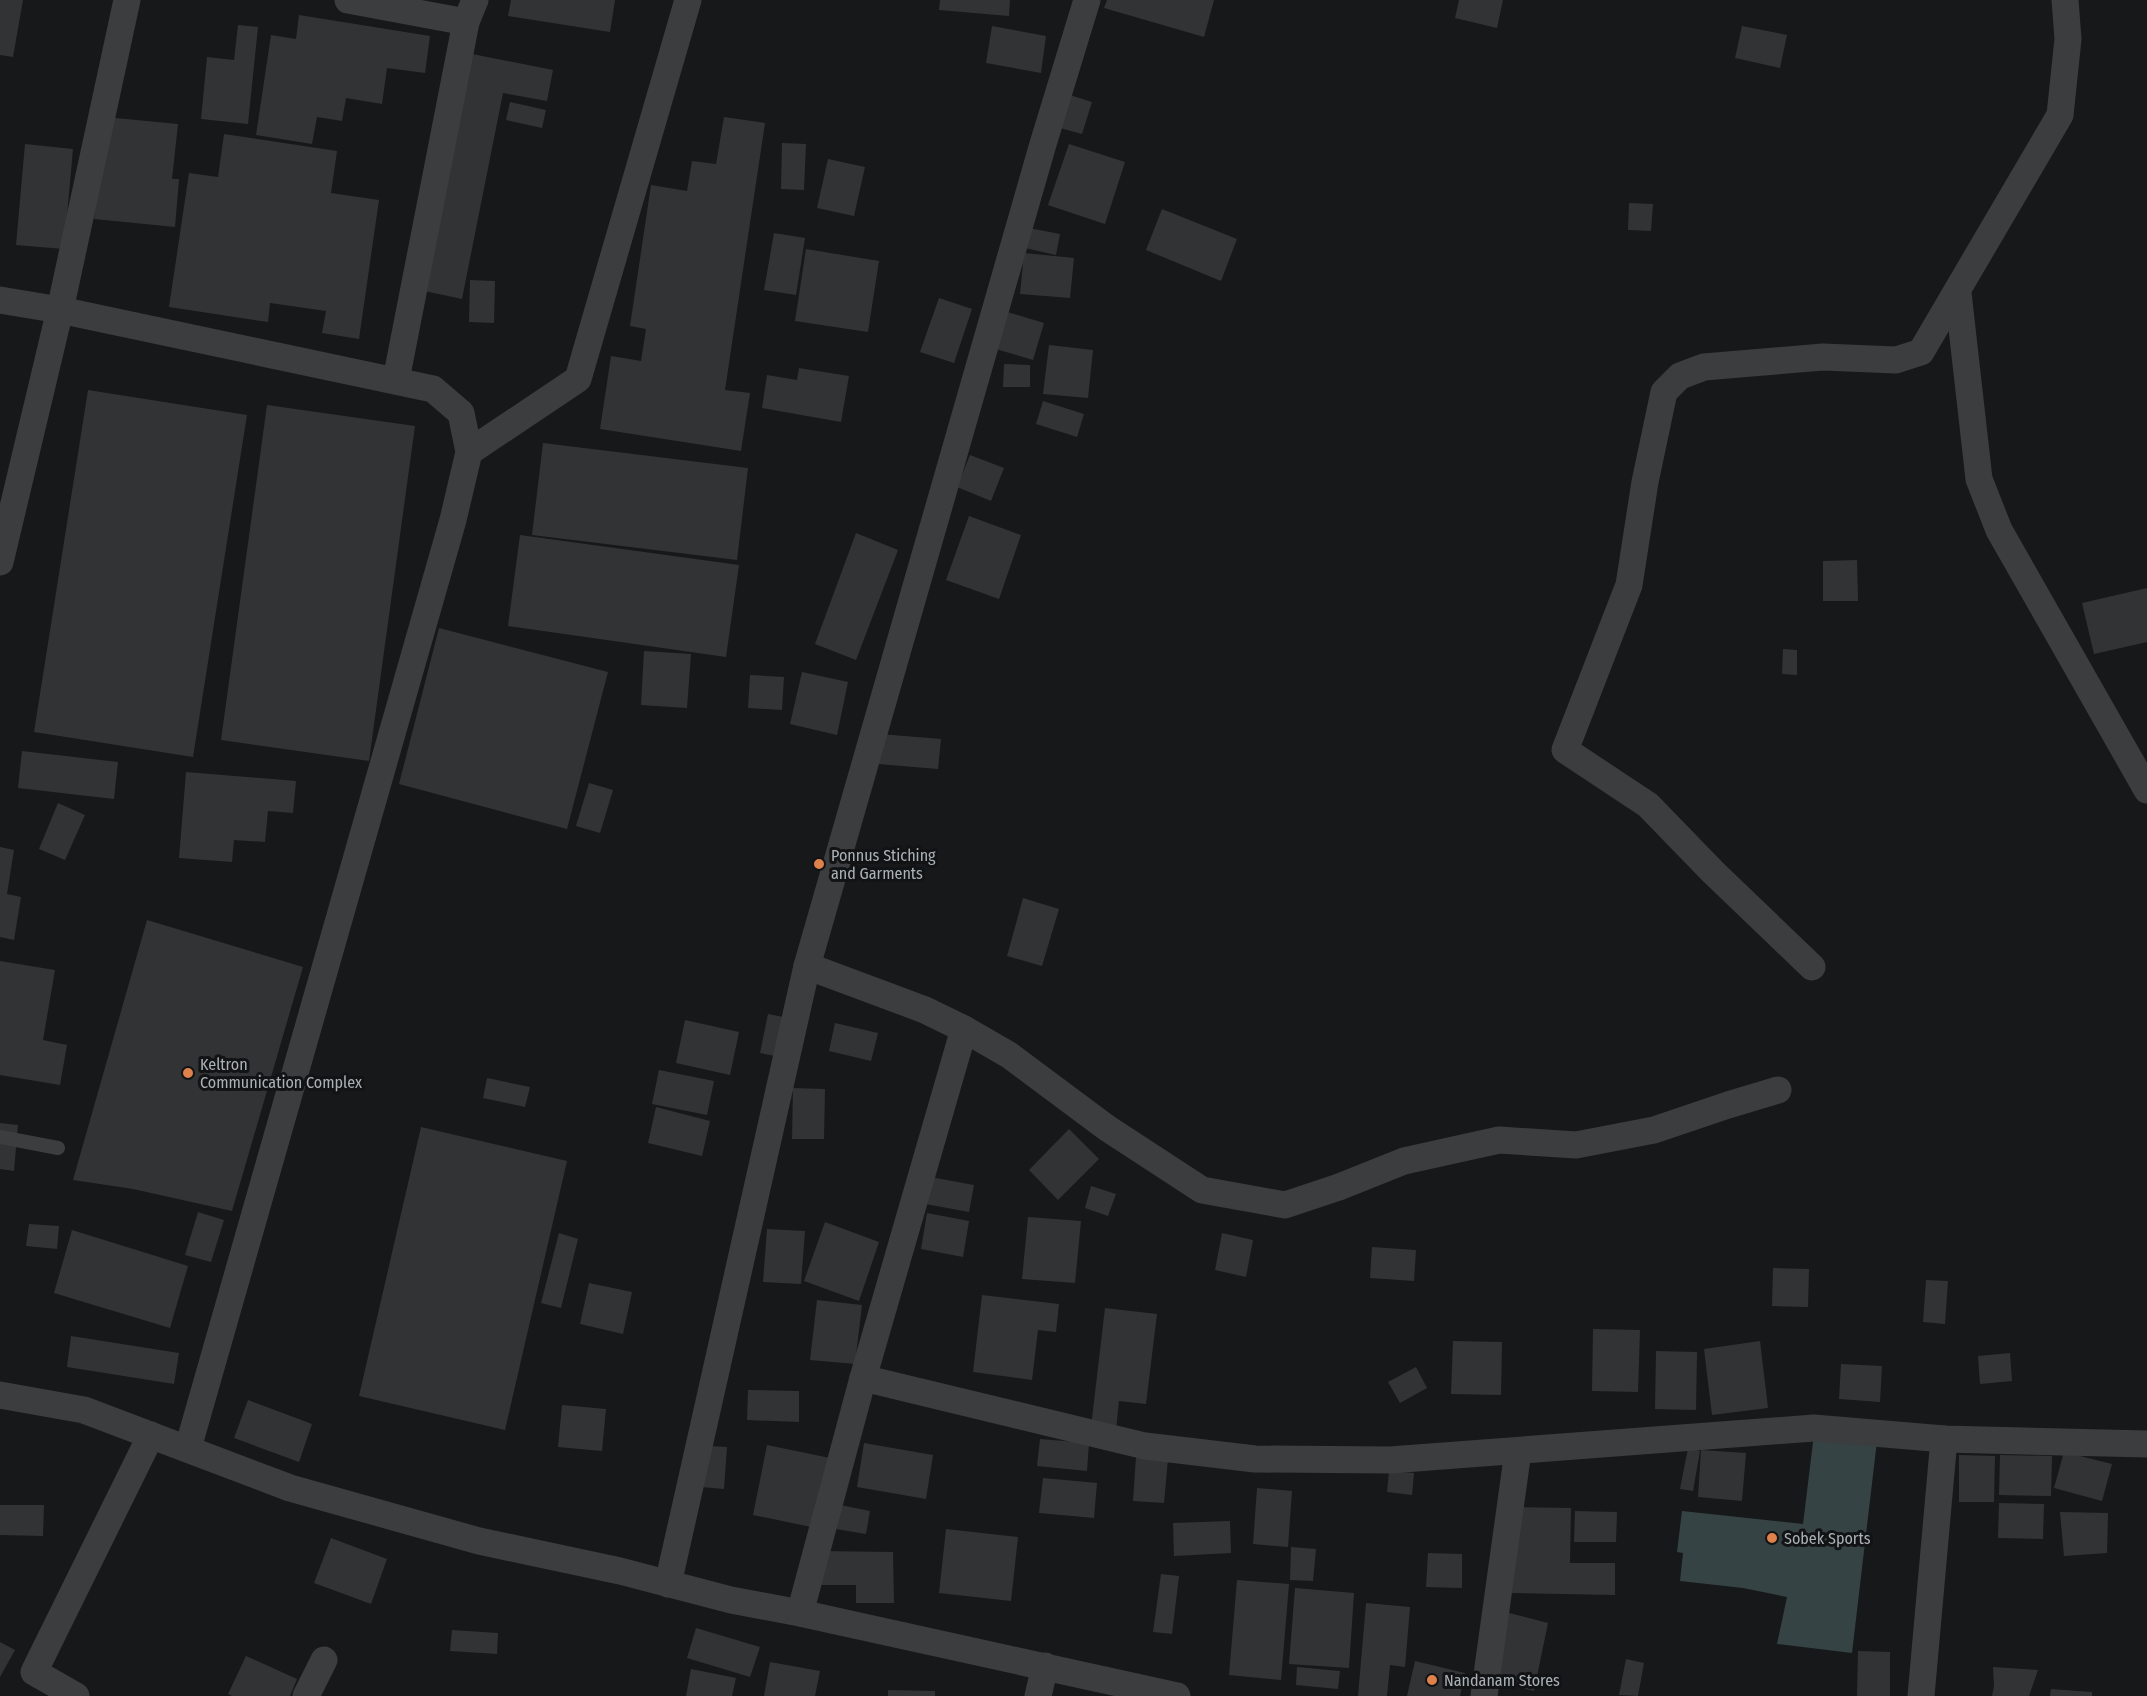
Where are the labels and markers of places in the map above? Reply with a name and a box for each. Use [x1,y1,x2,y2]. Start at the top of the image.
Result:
place label: Ponnus Stiching and Garments [831,846,936,883]
marker: Ponnus Stiching and Garments [812,857,826,871]
place label: Keltron Communication Complex [200,1055,362,1092]
marker: Keltron Communication Complex [181,1066,195,1080]
place label: Sobek Sports [1784,1529,1871,1548]
marker: Sobek Sports [1765,1531,1779,1545]
place label: Nandanam Stores [1444,1671,1560,1690]
marker: Nandanam Stores [1425,1673,1439,1687]

